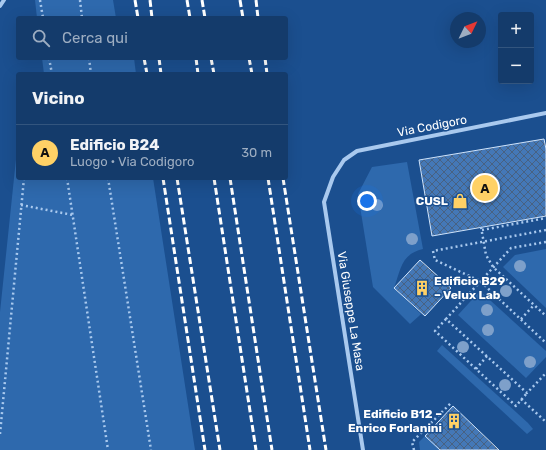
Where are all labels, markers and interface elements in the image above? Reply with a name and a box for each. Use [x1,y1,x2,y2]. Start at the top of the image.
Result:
north arrow [450,12,486,48]
map controls [498,12,534,84]
button: + [498,12,534,48]
search box [16,16,288,60]
icon: search [30,27,52,49]
text: Cerca qui [62,29,128,47]
button: − [498,48,534,84]
text: Vicino [32,88,85,108]
street label: Via Codigoro [396,112,468,140]
text: Edificio B24 [70,136,159,154]
text: A [40,145,50,160]
text: 30 m [241,145,272,160]
text: Luogo · Via Codigoro [70,154,194,169]
pin: A [472,173,498,203]
your location [357,191,377,211]
shop icon: CUSL [451,192,469,210]
place label: CUSL [416,194,448,208]
street label: Via Giuseppe La Masa [335,250,367,372]
place label: Edificio B29 – Velux Lab [434,274,505,302]
building icon: Edificio B29 – Velux Lab [413,279,431,297]
place label: Edificio B12 – Enrico Forlanini [348,407,442,435]
building icon: Edificio B12 – Enrico Forlanini [445,412,463,430]

